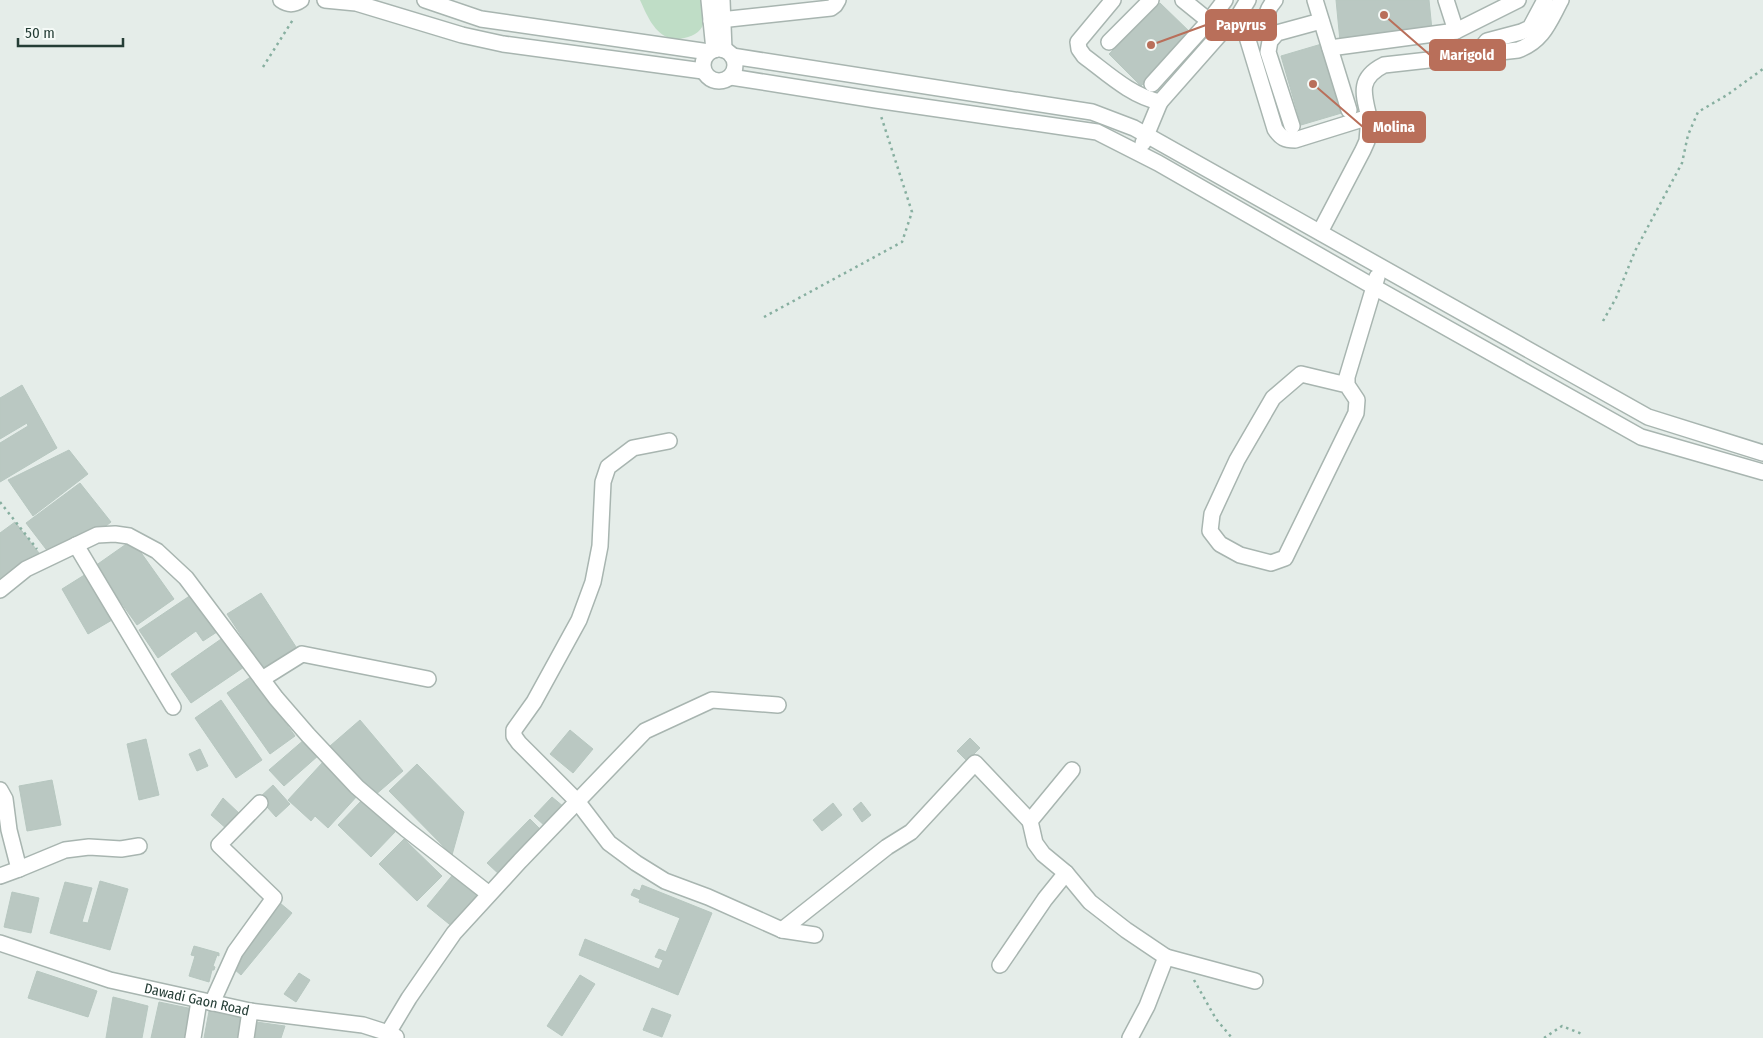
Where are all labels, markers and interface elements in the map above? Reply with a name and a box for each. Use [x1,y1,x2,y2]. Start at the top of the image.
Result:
callout: Papyrus [1206,10,1276,40]
scale bar [18,15,122,47]
text: Papyrus [1216,16,1266,34]
text: 50 m [25,24,55,42]
callout: Marigold [1430,40,1505,70]
text: Marigold [1440,46,1494,64]
callout: Molina [1363,112,1425,142]
text: Molina [1373,118,1416,136]
street label: Dawadi Gaon Road [143,979,251,1019]

